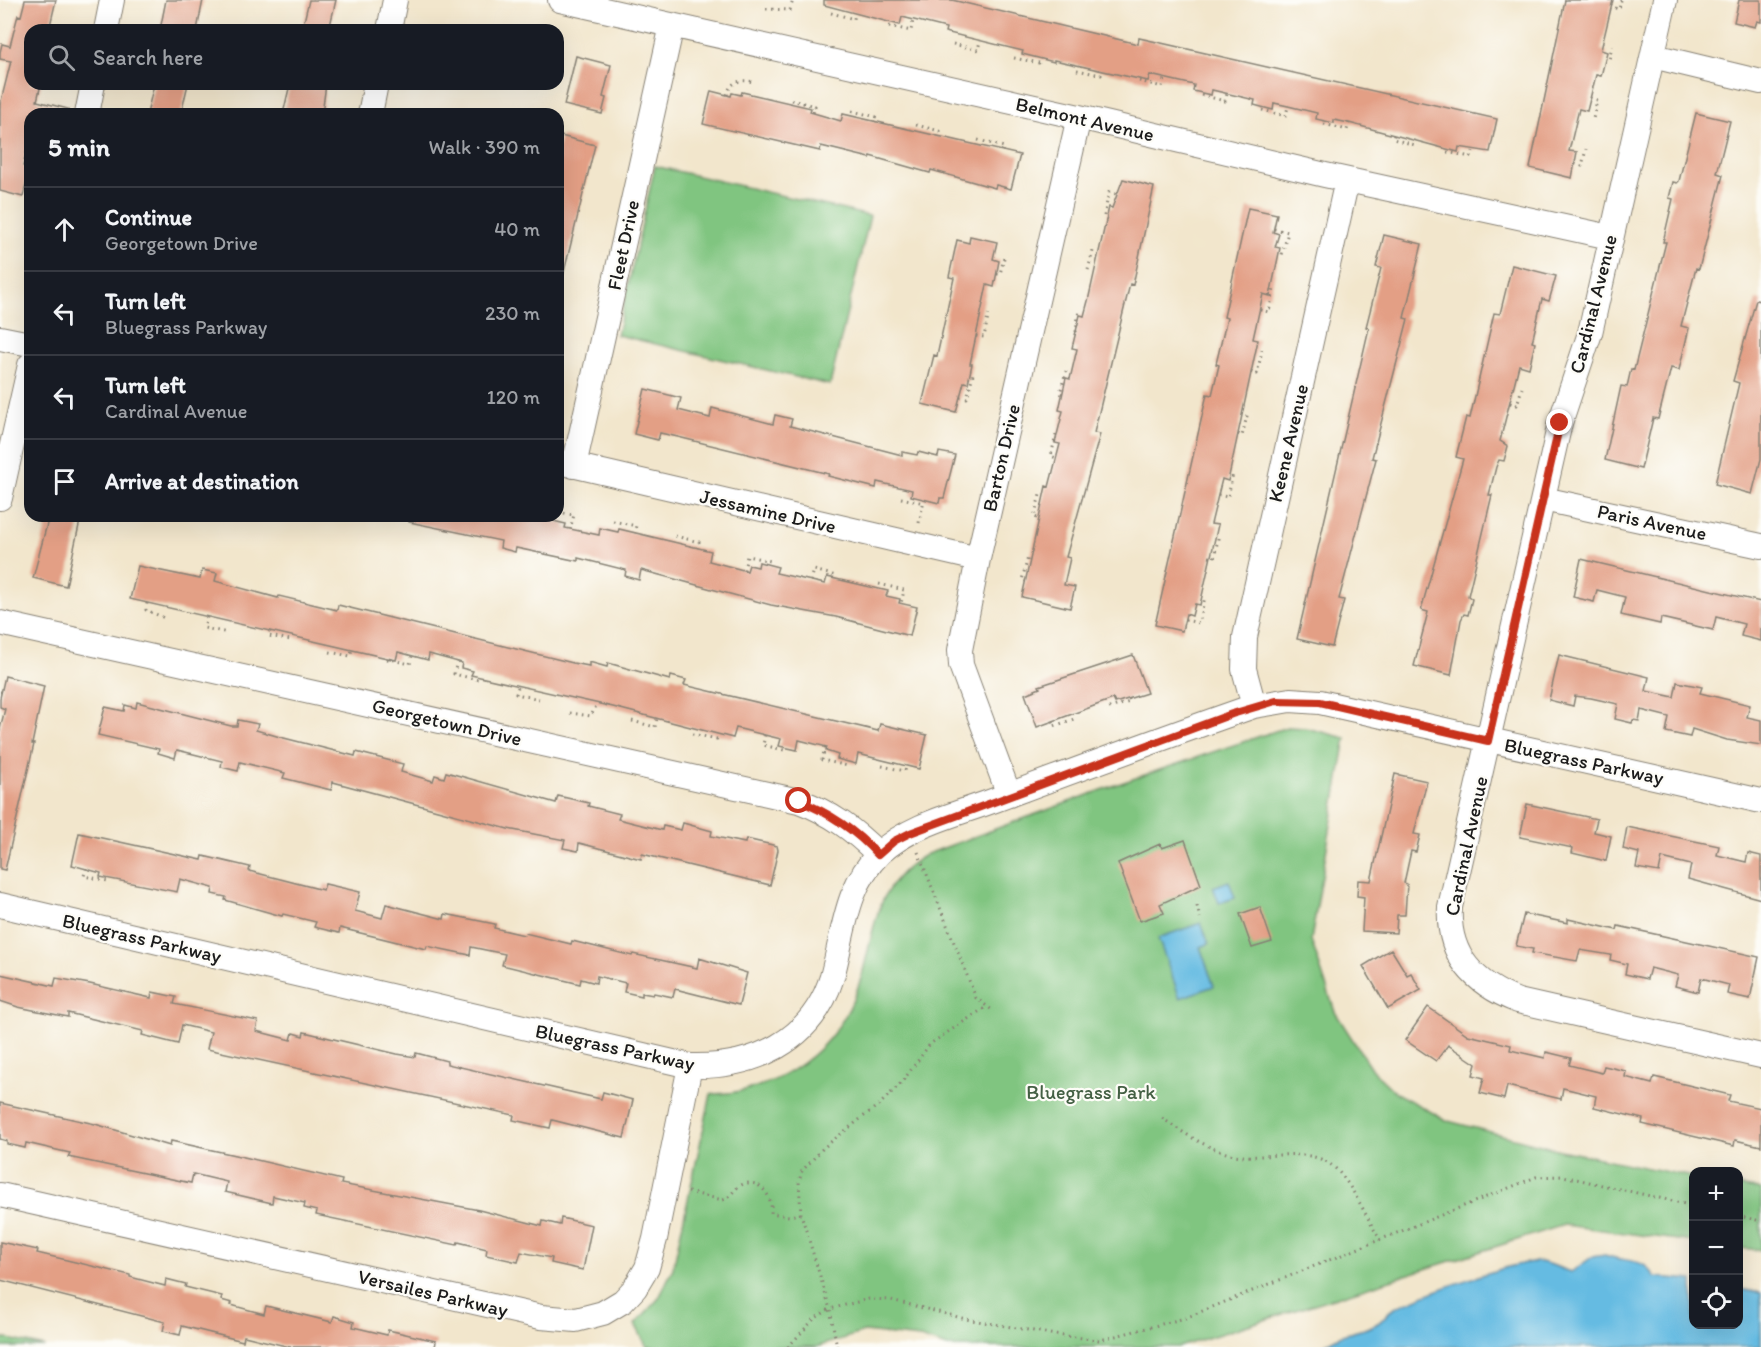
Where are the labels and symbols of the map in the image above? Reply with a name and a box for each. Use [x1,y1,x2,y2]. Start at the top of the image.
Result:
street label: Belmont Avenue [1013,91,1157,147]
street label: Fleet Drive [602,198,644,292]
street label: Cardinal Avenue [1564,232,1622,376]
street label: Keene Avenue [1263,382,1313,504]
street label: Barton Drive [977,402,1025,514]
route end [1546,409,1572,435]
street label: Jessamine Drive [698,484,838,538]
street label: Paris Avenue [1595,499,1709,545]
street label: Georgetown Drive [370,693,524,751]
street label: Bluegrass Parkway [1502,732,1666,790]
street label: Cardinal Avenue [1439,774,1493,918]
route start [785,787,811,813]
street label: Bluegrass Parkway [60,908,224,968]
street label: Bluegrass Parkway [533,1018,697,1076]
park label: Bluegrass Park [1026,1080,1156,1104]
street label: Versailes Parkway [356,1264,511,1322]

